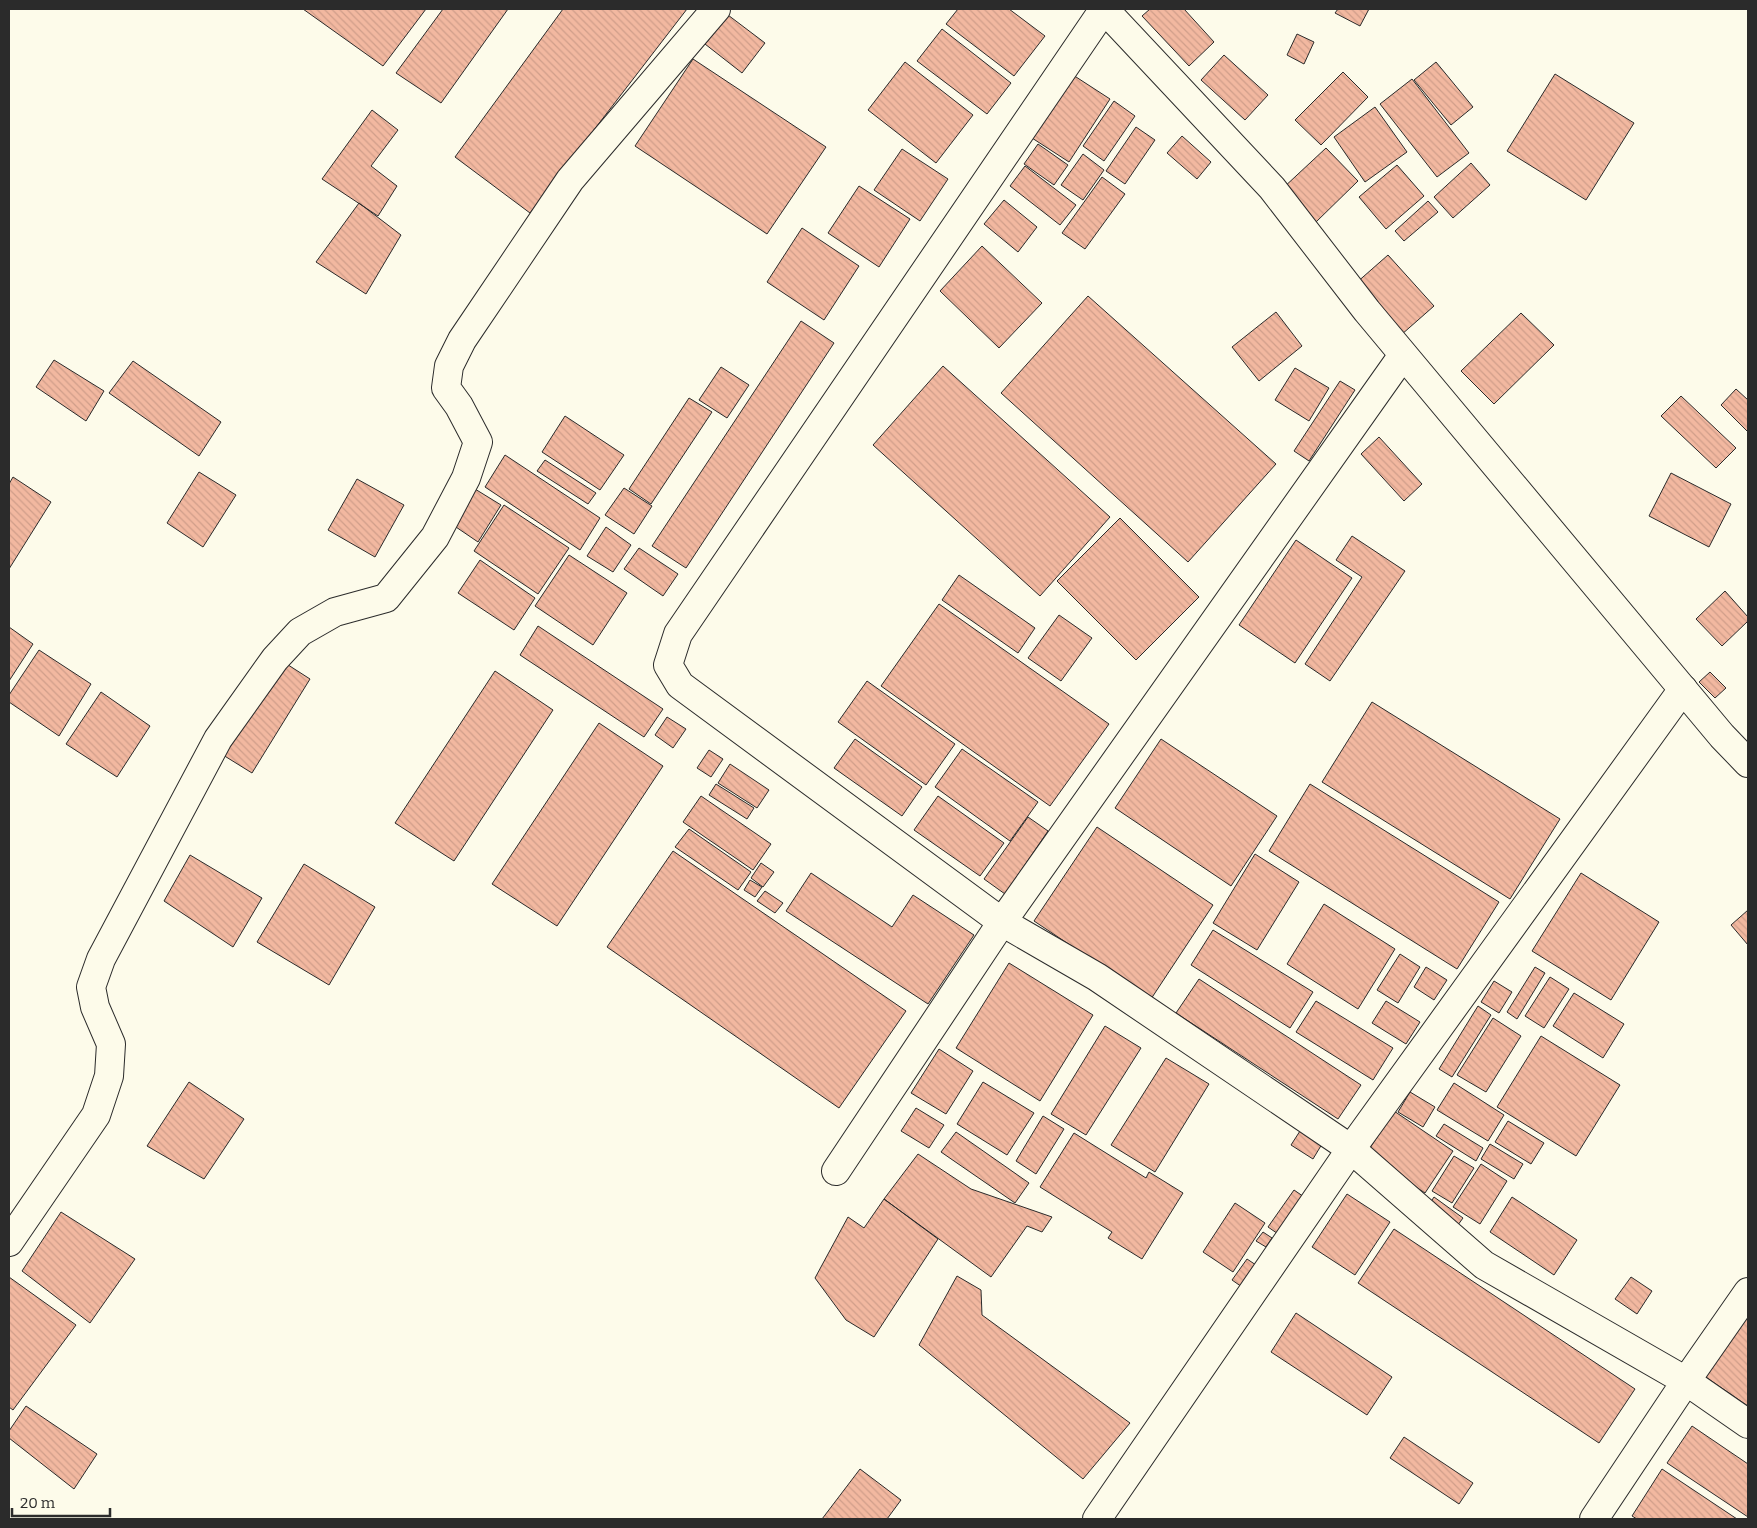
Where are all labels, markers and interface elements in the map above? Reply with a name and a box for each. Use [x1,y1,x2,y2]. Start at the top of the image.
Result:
scale bar [12,1486,110,1518]
text: 20 m [20,1494,56,1512]

